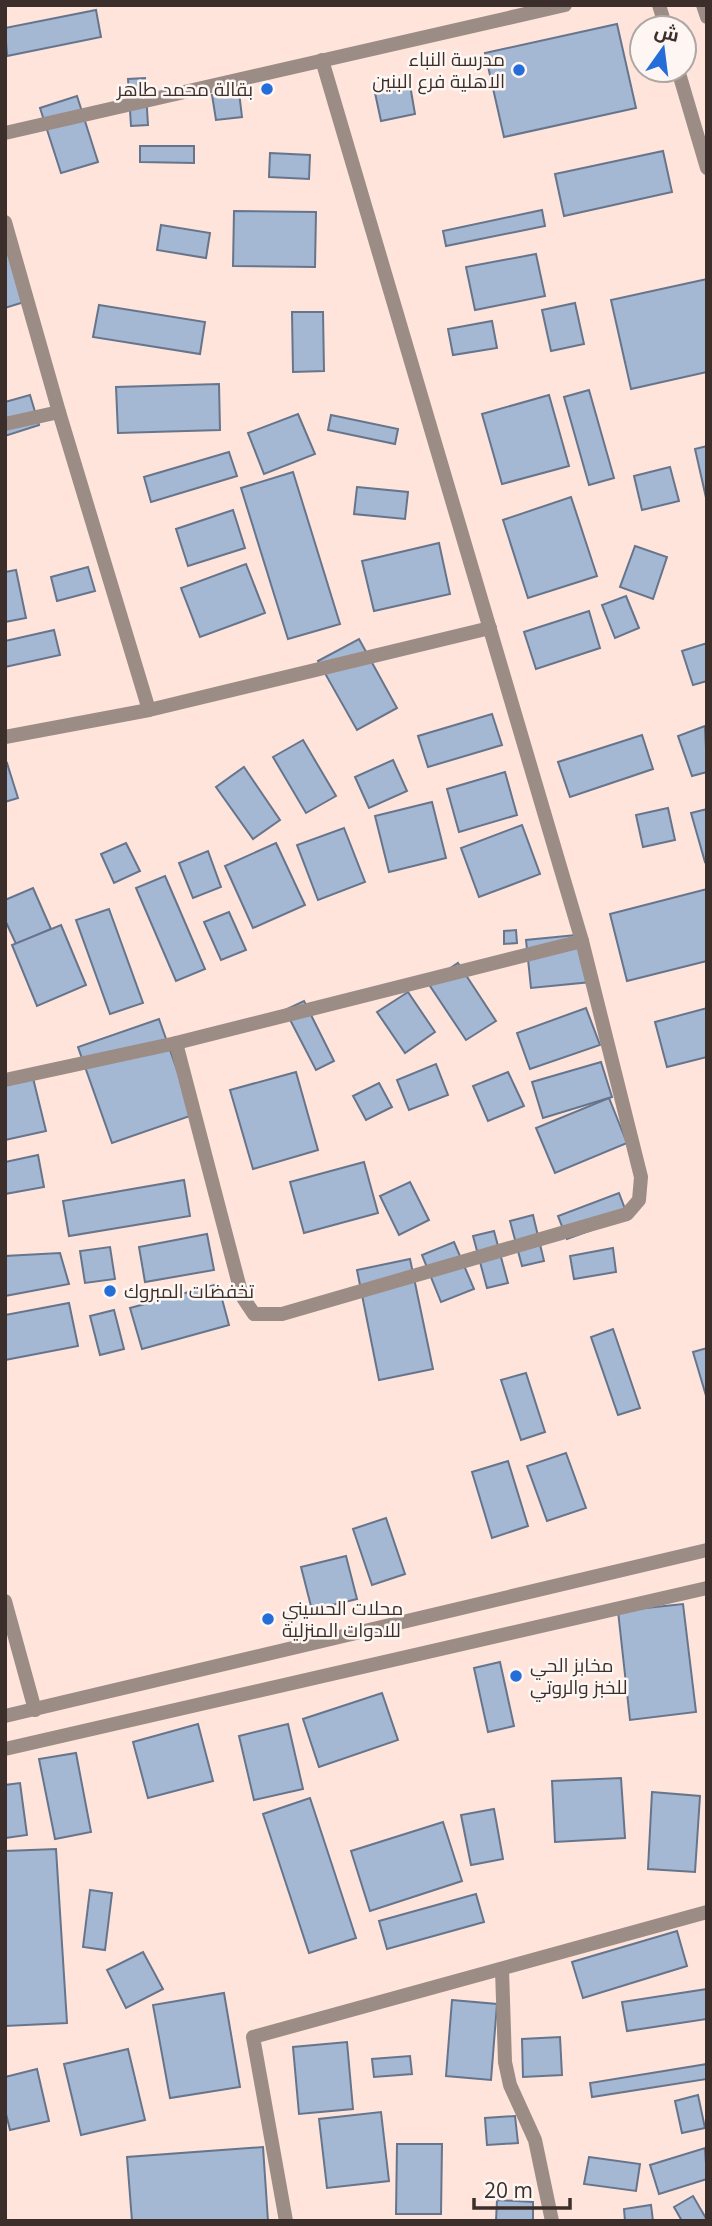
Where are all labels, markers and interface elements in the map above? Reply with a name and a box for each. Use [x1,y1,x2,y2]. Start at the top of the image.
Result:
north arrow [628,14,698,84]
text: ش [652,17,682,48]
place label: مدرسة النباء الاهلية فرع البنين [372,46,505,95]
marker: مدرسة النباء الاهلية فرع البنين [511,62,527,78]
place label: بقالة محمد طاهر [116,76,253,102]
marker: بقالة محمد طاهر [259,81,275,97]
place label: تخفضات المبروك [124,1278,254,1304]
marker: تخفضات المبروك [102,1283,118,1299]
place label: محلات الحسيني للادوات المنزلية [282,1595,403,1643]
marker: محلات الحسيني للادوات المنزلية [260,1611,276,1627]
place label: مخابز الحي للخبز والروتي [530,1652,627,1702]
marker: مخابز الحي للخبز والروتي [508,1668,524,1684]
scale bar [474,2166,570,2210]
text: 20 m [484,2176,533,2204]

